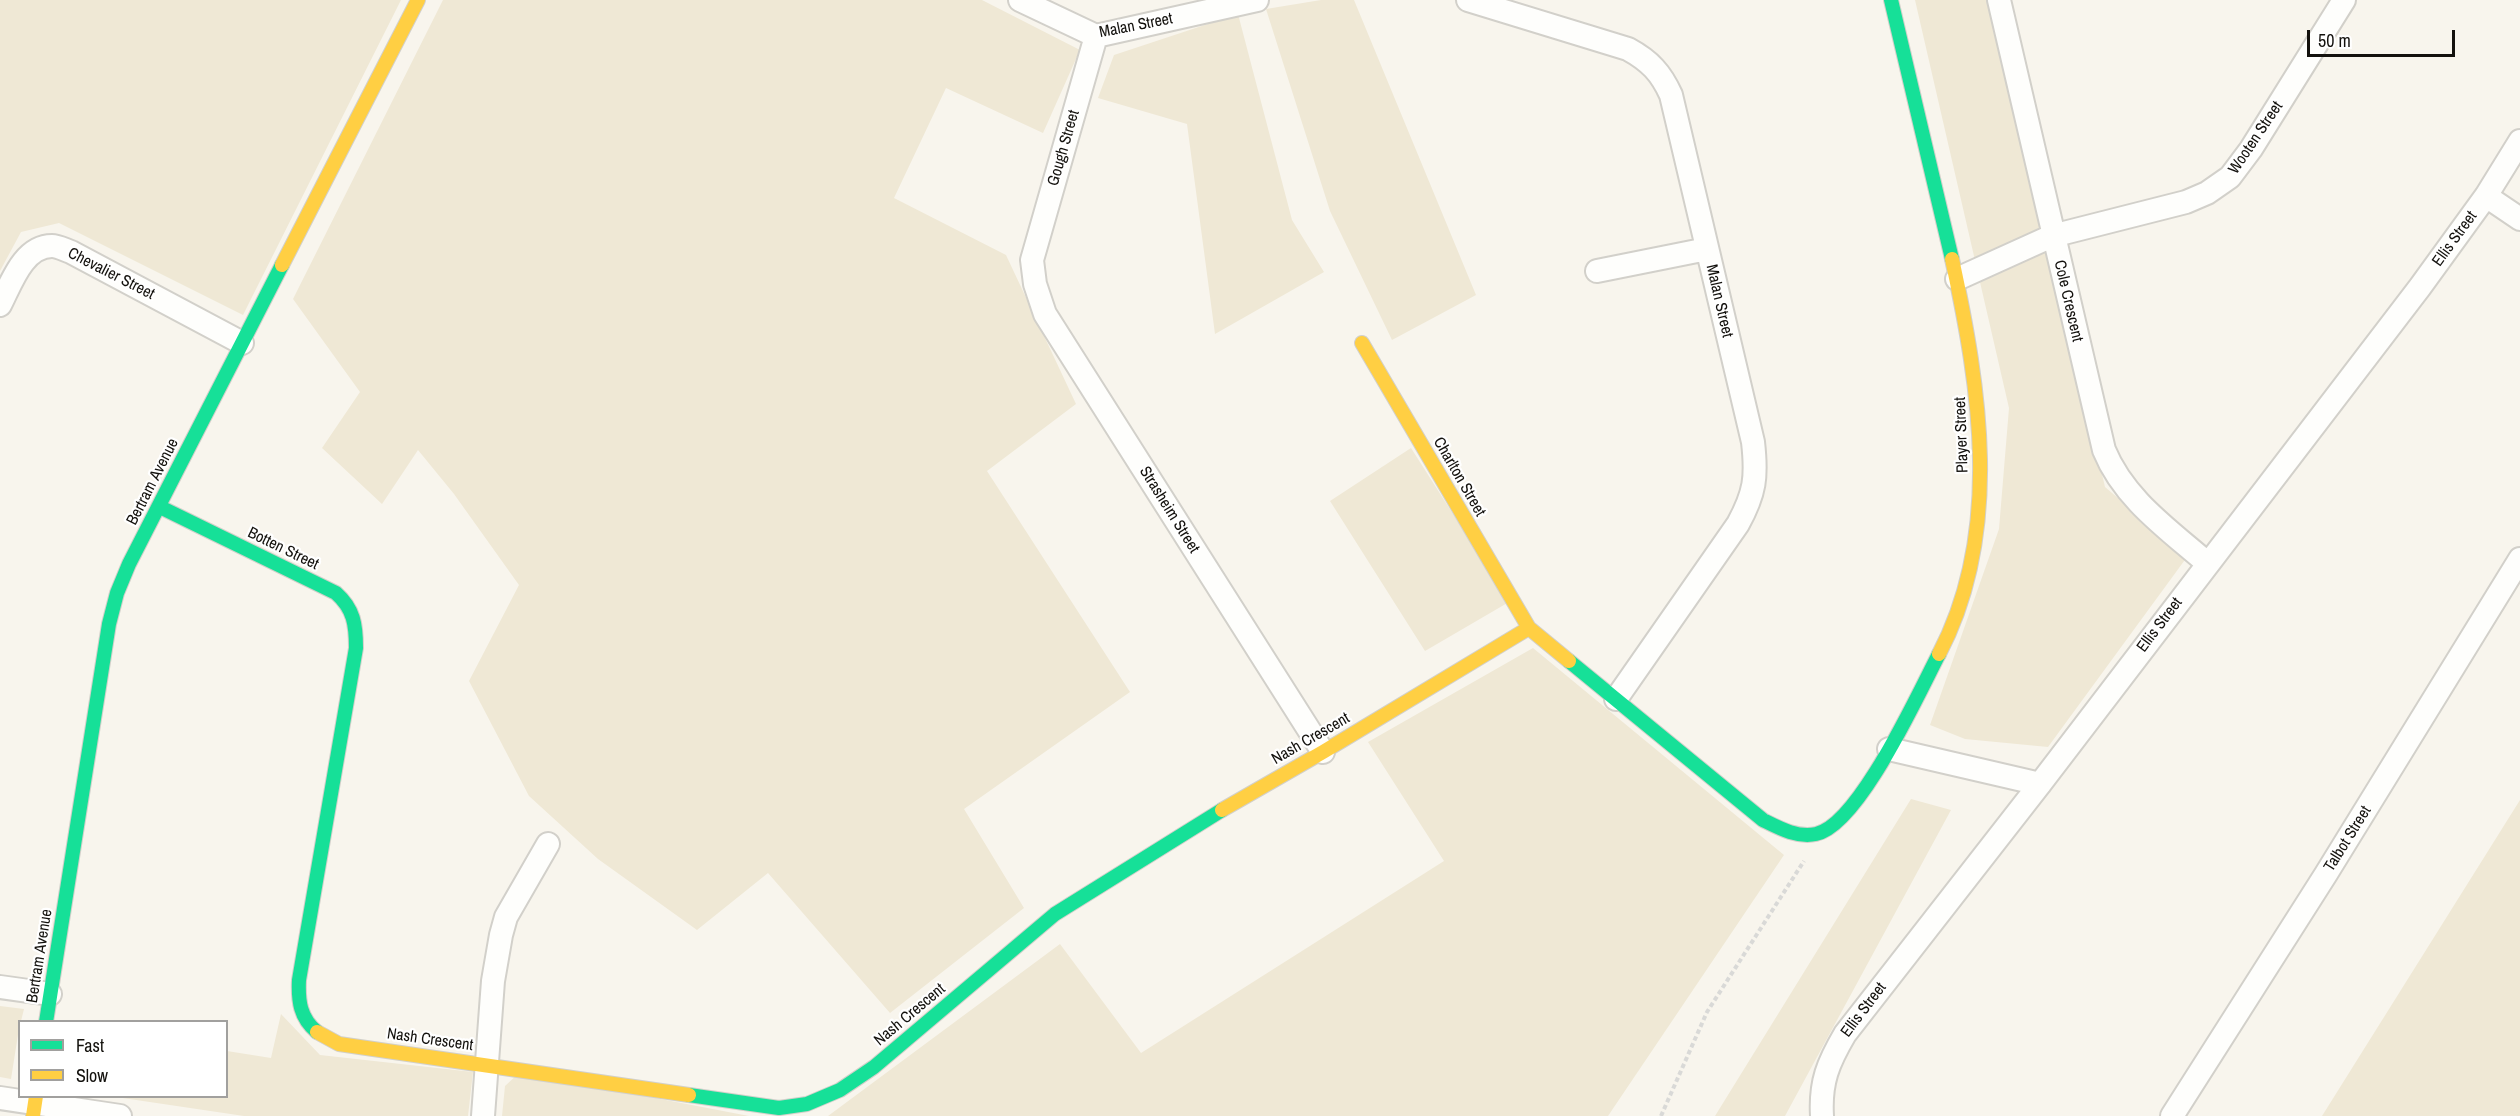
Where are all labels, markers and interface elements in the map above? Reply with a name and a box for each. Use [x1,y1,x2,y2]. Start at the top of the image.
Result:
street label: Malan Street [1098,9,1174,43]
scale bar [2310,18,2458,56]
text: 50 m [2318,28,2351,53]
street label: Wooten Street [2225,98,2287,178]
street label: Gough Street [1044,108,1084,188]
street label: Ellis Street [2429,208,2481,270]
street label: Chevalier Street [64,244,158,304]
street label: Cole Crescent [2049,258,2087,344]
street label: Malan Street [1701,263,1737,339]
street label: Player Street [1951,397,1973,473]
street label: Charlton Street [1429,434,1489,520]
street label: Bertram Avenue [123,436,183,528]
street label: Strasheim Street [1135,463,1203,557]
street label: Botten Street [244,524,322,574]
street label: Ellis Street [2133,594,2187,656]
street label: Nash Crescent [1269,709,1353,769]
street label: Talbot Street [2320,803,2376,875]
street label: Bertram Avenue [23,908,57,1004]
street label: Ellis Street [1837,979,1891,1041]
street label: Nash Crescent [871,980,949,1050]
legend [18,1020,228,1098]
street label: Nash Crescent [386,1024,474,1056]
text: Fast [76,1033,104,1058]
text: Slow [76,1063,108,1088]

